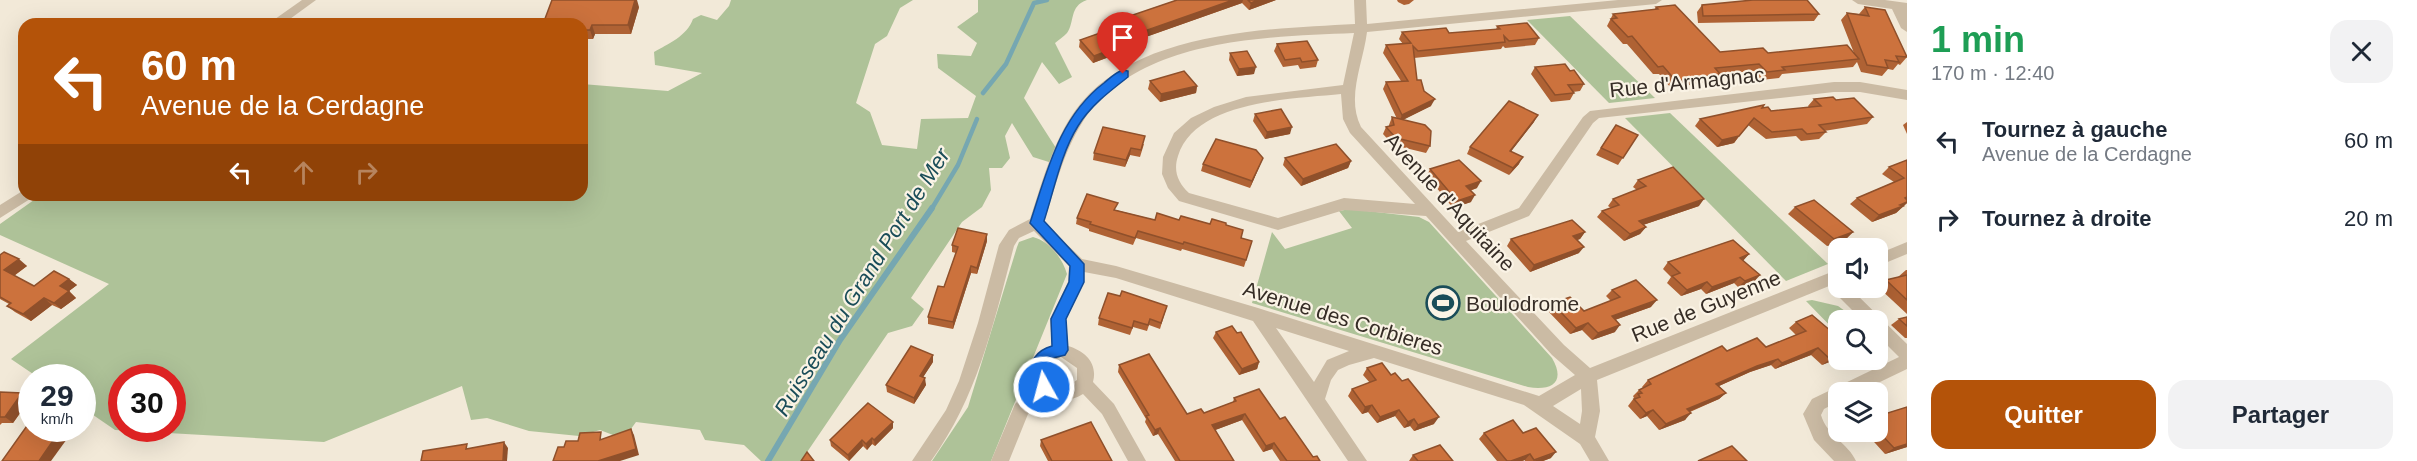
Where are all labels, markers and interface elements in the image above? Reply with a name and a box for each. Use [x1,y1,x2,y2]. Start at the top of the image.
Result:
pin [1097,12,1148,74]
text: 1 min [1931,19,2025,60]
button: close [2330,20,2393,83]
icon: arrive [1106,21,1139,54]
icon: left [42,42,120,120]
text: 60 m [141,42,237,89]
street label: Rue d'Armagnac [1608,62,1766,102]
text: 170 m · 12:40 [1931,62,2054,84]
text: Avenue de la Cerdagne [141,91,424,121]
text: Tournez à gauche [1982,117,2167,142]
icon: left [1931,125,1964,158]
street label: Avenue d'Aquitaine [1380,128,1520,276]
text: 60 m [2344,128,2393,153]
water label: Ruisseau du Grand Port de Mer [769,142,956,420]
text: Avenue de la Cerdagne [1982,143,2192,165]
icon: left [224,156,257,189]
icon: ahead [287,156,320,189]
icon: right [350,156,383,189]
icon: right [1931,203,1964,236]
text: Tournez à droite [1982,206,2152,231]
text: 20 m [2344,206,2393,231]
map controls [1828,238,1888,442]
button: sound [1828,238,1888,298]
street label: Rue de Guyenne [1628,266,1784,346]
street label: Avenue des Corbieres [1240,277,1446,359]
sports icon: Boulodrome [1425,285,1461,321]
place label: Boulodrome [1466,292,1579,315]
button: search [1828,310,1888,370]
position arrow [1012,355,1076,419]
speed limit sign: 30 [108,364,186,442]
text: 29 [40,379,74,412]
button: Quitter [1931,380,2156,449]
button: Partager [2168,380,2393,449]
button: layers [1828,382,1888,442]
text: km/h [41,410,73,427]

